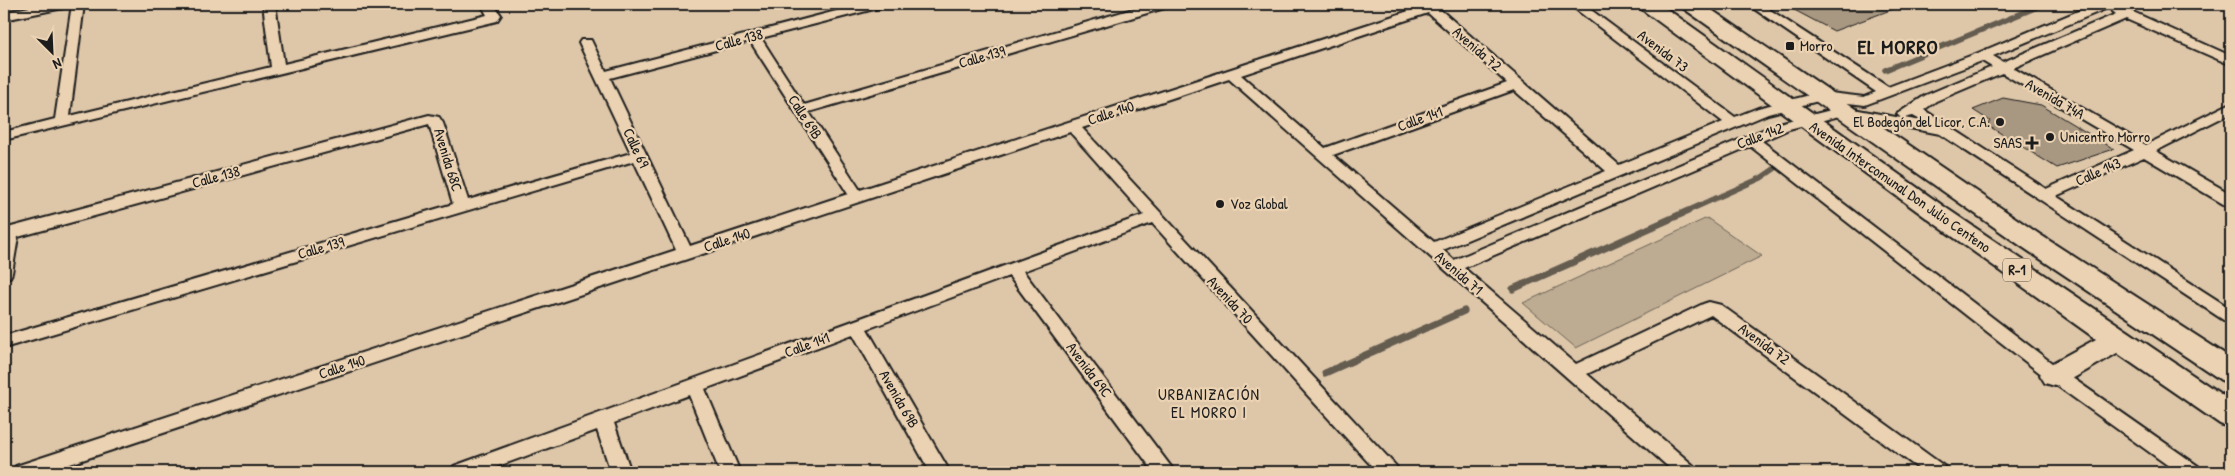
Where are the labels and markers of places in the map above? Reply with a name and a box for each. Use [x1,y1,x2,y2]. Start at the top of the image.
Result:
place label: Morro [1800,35,1833,56]
marker: Morro [1784,40,1796,52]
place label: El Bodegón del Licor, C.A. [1853,111,1990,132]
marker: El Bodegón del Licor, C.A. [1994,116,2006,128]
place label: Unicentro Morro [2060,126,2150,147]
marker: Unicentro Morro [2044,131,2056,143]
place label: SAAS [1994,132,2022,153]
marker: SAAS [2026,137,2038,149]
place label: Voz Global [1230,193,1288,214]
marker: Voz Global [1214,198,1226,210]

